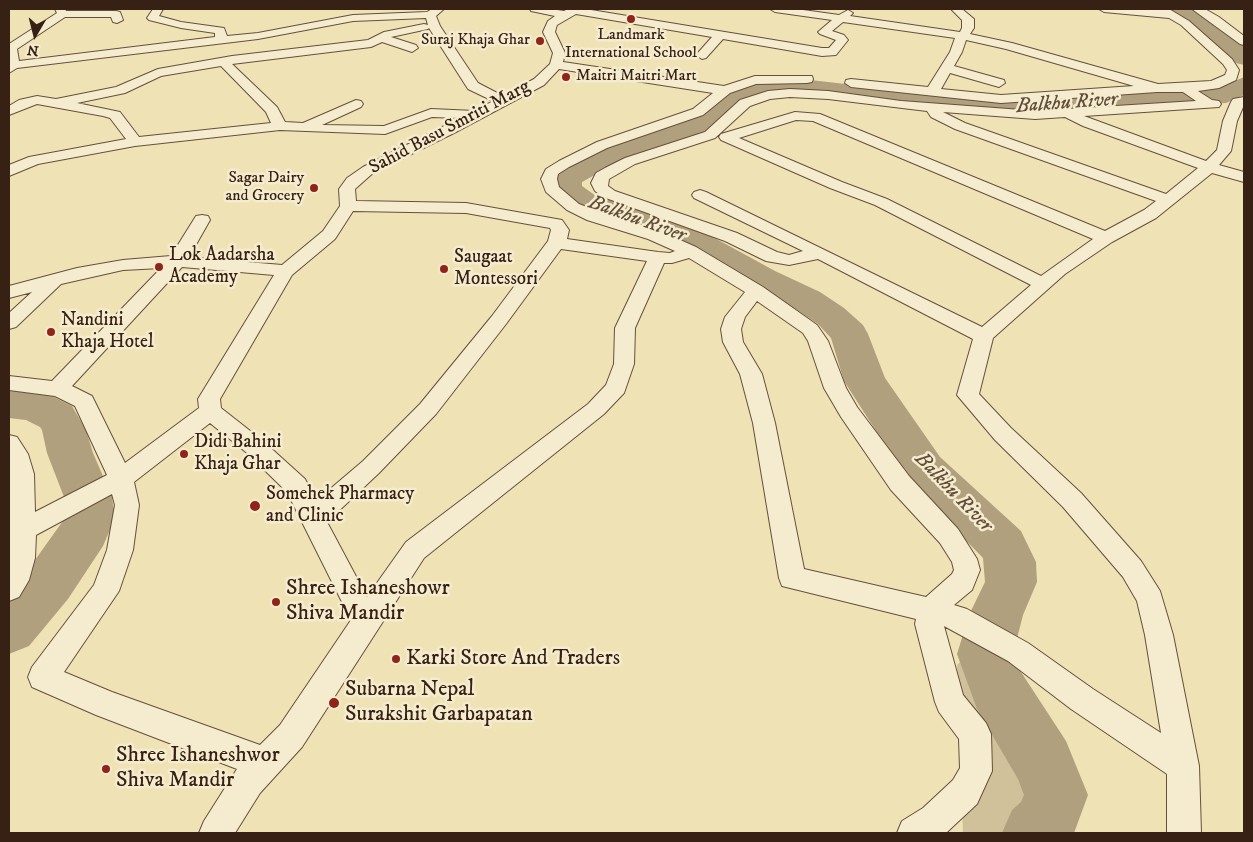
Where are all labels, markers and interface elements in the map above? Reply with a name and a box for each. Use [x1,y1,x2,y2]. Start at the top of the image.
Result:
north arrow [10,10,60,60]
marker: Landmark International School [625,13,637,25]
place label: Landmark International School [565,26,697,64]
place label: Suraj Khaja Ghar [421,31,530,51]
marker: Suraj Khaja Ghar [534,35,546,47]
text: N [26,40,40,60]
place label: Maitri Maitri Mart [576,67,697,87]
marker: Maitri Maitri Mart [560,71,572,83]
street label: Sahid Basu Smriti Marg [366,76,534,180]
water label: Balkhu River [1016,88,1118,120]
place label: Sagar Dairy and Grocery [225,169,304,207]
marker: Sagar Dairy and Grocery [308,182,320,194]
water label: Balkhu River [585,191,689,249]
place label: Lok Aadarsha Academy [169,245,275,289]
place label: Saugaat Montessori [454,247,538,291]
marker: Lok Aadarsha Academy [153,261,165,273]
marker: Saugaat Montessori [438,263,450,275]
place label: Nandini Khaja Hotel [61,310,154,354]
marker: Nandini Khaja Hotel [45,326,57,338]
place label: Didi Bahini Khaja Ghar [194,432,281,476]
marker: Didi Bahini Khaja Ghar [178,448,190,460]
water label: Balkhu River [909,448,997,538]
place label: Somehek Pharmacy and Clinic [266,484,414,528]
marker: Somehek Pharmacy and Clinic [248,499,262,513]
place label: Shree Ishaneshowr Shiva Mandir [286,576,450,628]
marker: Shree Ishaneshowr Shiva Mandir [270,596,282,608]
place label: Karki Store And Traders [406,646,620,672]
marker: Karki Store And Traders [390,653,402,665]
place label: Subarna Nepal Surakshit Garbapatan [345,677,533,728]
marker: Subarna Nepal Surakshit Garbapatan [327,696,341,710]
place label: Shree Ishaneshwor Shiva Mandir [116,743,280,794]
marker: Shree Ishaneshwor Shiva Mandir [100,763,112,775]

